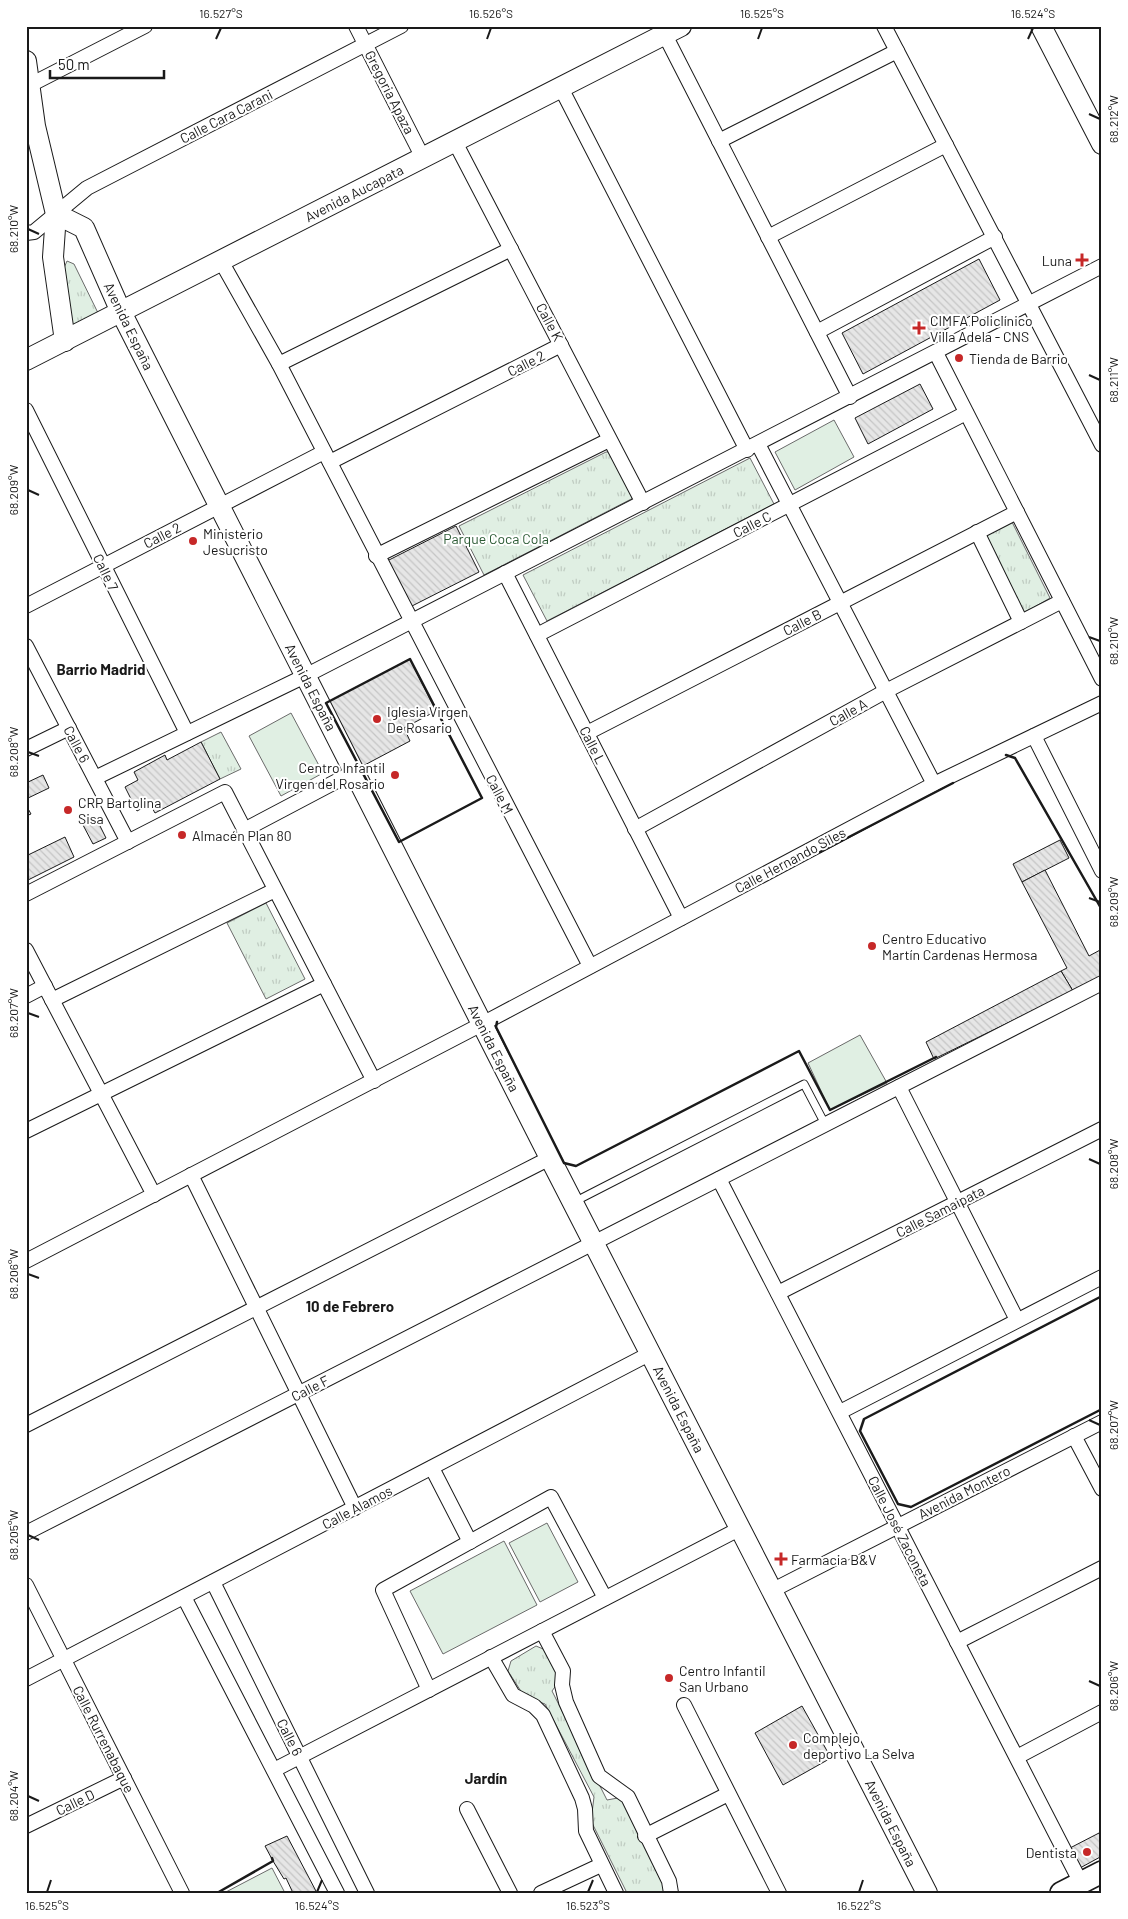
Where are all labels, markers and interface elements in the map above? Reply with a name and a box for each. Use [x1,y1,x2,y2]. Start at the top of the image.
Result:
text: 16.527°S [199,6,243,20]
text: 16.526°S [469,6,513,20]
text: 16.525°S [740,6,784,20]
text: 16.524°S [1011,6,1055,20]
street label: Gregoria Apaza [362,47,418,137]
scale bar [50,48,164,80]
text: 50 m [58,55,90,73]
street label: Calle Cara Carani [177,85,275,147]
text: 68.212°W [1106,95,1120,143]
street label: Avenida Aucapata [302,161,406,225]
text: 68.210°W [6,204,20,253]
place label: Luna [1042,252,1072,269]
marker: Luna [1076,254,1088,266]
street label: Avenida España [100,279,158,373]
street label: Calle K [533,300,567,344]
place label: CIMFA Policlínico Villa Adela - CNS [930,312,1033,345]
marker: CIMFA Policlínico Villa Adela - CNS [912,321,926,335]
street label: Calle 2 [504,346,548,380]
place label: Tienda de Barrio [969,350,1068,367]
marker: Tienda de Barrio [953,352,965,364]
text: 68.211°W [1106,357,1120,403]
text: 68.209°W [6,464,20,515]
street label: Calle C [730,507,774,541]
street label: Calle 2 [140,518,184,552]
place label: Ministerio Jesucristo [203,525,268,558]
park label: Parque Coca Cola [443,530,549,547]
marker: Ministerio Jesucristo [187,535,199,547]
street label: Calle 7 [90,551,122,594]
street label: Calle B [780,605,824,639]
text: 68.210°W [1106,616,1120,665]
street label: Avenida España [282,641,340,733]
district label: Barrio Madrid [56,660,146,678]
street label: Calle A [826,694,870,729]
place label: Iglesia Virgen De Rosario [387,703,468,736]
marker: Iglesia Virgen De Rosario [371,713,383,725]
street label: Calle 6 [60,723,94,765]
street label: Calle L [576,723,610,767]
text: 68.208°W [6,726,20,777]
place label: Centro Infantil Virgen del Rosario [275,759,385,792]
marker: Centro Infantil Virgen del Rosario [389,769,401,781]
street label: Calle M [483,771,517,817]
place label: CRP Bartolina Sisa [78,794,161,827]
marker: CRP Bartolina Sisa [62,804,74,816]
street label: Calle Hernando Siles [732,823,849,896]
place label: Almacén Plan 80 [192,827,292,844]
marker: Almacén Plan 80 [176,829,188,841]
text: 68.209°W [1106,876,1120,927]
place label: Centro Educativo Martín Cardenas Hermosa [882,930,1038,963]
marker: Centro Educativo Martín Cardenas Hermosa [866,940,878,952]
text: 68.207°W [6,988,20,1038]
street label: Avenida España [465,1002,523,1094]
text: 68.208°W [1106,1138,1120,1189]
street label: Calle Samaipata [893,1181,987,1241]
text: 68.206°W [6,1248,20,1299]
district label: 10 de Febrero [306,1297,394,1315]
street label: Avenida España [650,1363,708,1455]
street label: Calle F [288,1371,332,1405]
text: 68.207°W [1106,1400,1120,1450]
street label: Avenida Montero [915,1462,1013,1522]
street label: Calle José Zaconeta [865,1473,935,1589]
street label: Calle Alamos [319,1481,395,1533]
text: 68.205°W [6,1509,20,1560]
place label: Farmacia B&V [791,1551,877,1568]
marker: Farmacia B&V [775,1553,787,1565]
text: 68.206°W [1106,1660,1120,1711]
place label: Centro Infantil San Urbano [679,1662,766,1695]
marker: Centro Infantil San Urbano [663,1672,675,1684]
street label: Calle Rurrenabaque [70,1683,138,1795]
street label: Calle 6 [273,1716,307,1758]
place label: Complejo deportivo La Selva [803,1729,915,1762]
marker: Complejo deportivo La Selva [787,1739,799,1751]
district label: Jardín [465,1769,507,1787]
text: 68.204°W [6,1770,20,1821]
street label: Avenida España [862,1777,920,1869]
street label: Calle D [53,1785,97,1819]
place label: Dentista [1026,1844,1077,1861]
marker: Dentista [1081,1846,1093,1858]
text: 16.525°S [25,1898,69,1912]
text: 16.524°S [295,1898,339,1912]
text: 16.523°S [566,1898,610,1912]
text: 16.522°S [837,1898,881,1912]

